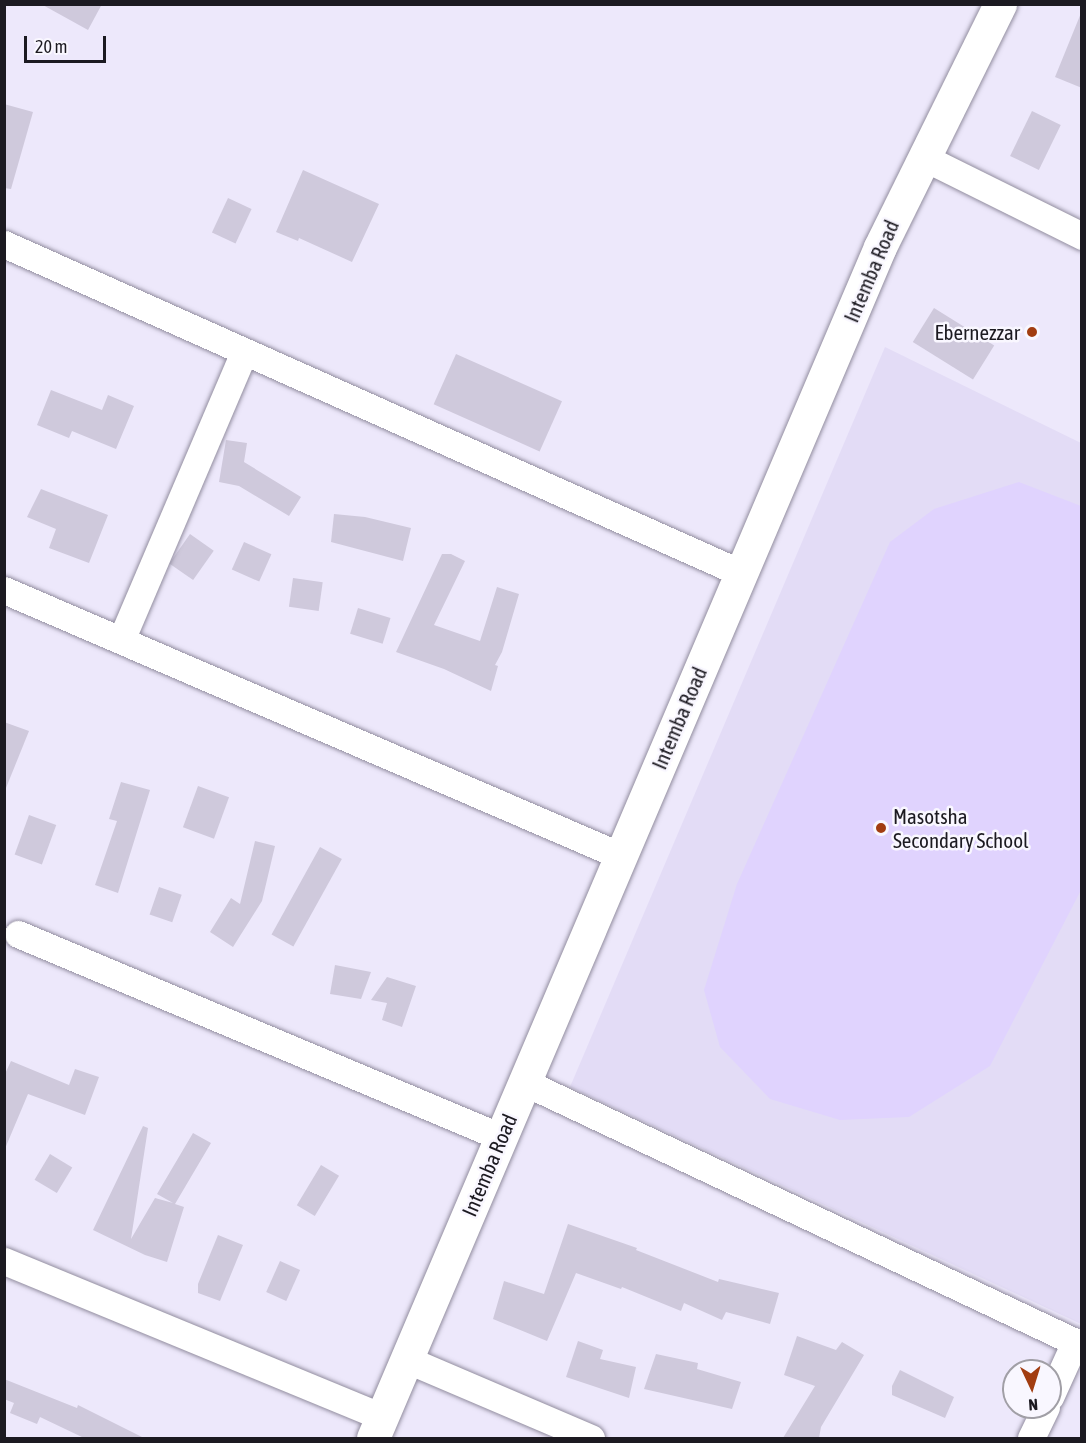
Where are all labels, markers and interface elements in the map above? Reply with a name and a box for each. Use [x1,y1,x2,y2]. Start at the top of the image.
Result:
scale bar [27,24,110,62]
text: 20 m [35,36,67,57]
street label: Intemba Road [838,216,904,326]
place label: Ebernezzar [935,319,1020,345]
marker: Ebernezzar [1025,325,1039,339]
street label: Intemba Road [646,663,712,773]
place label: Masotsha Secondary School [893,803,1029,853]
marker: Masotsha Secondary School [874,821,888,835]
street label: Intemba Road [456,1110,522,1220]
north arrow [1002,1359,1062,1419]
text: N [1028,1396,1038,1414]

